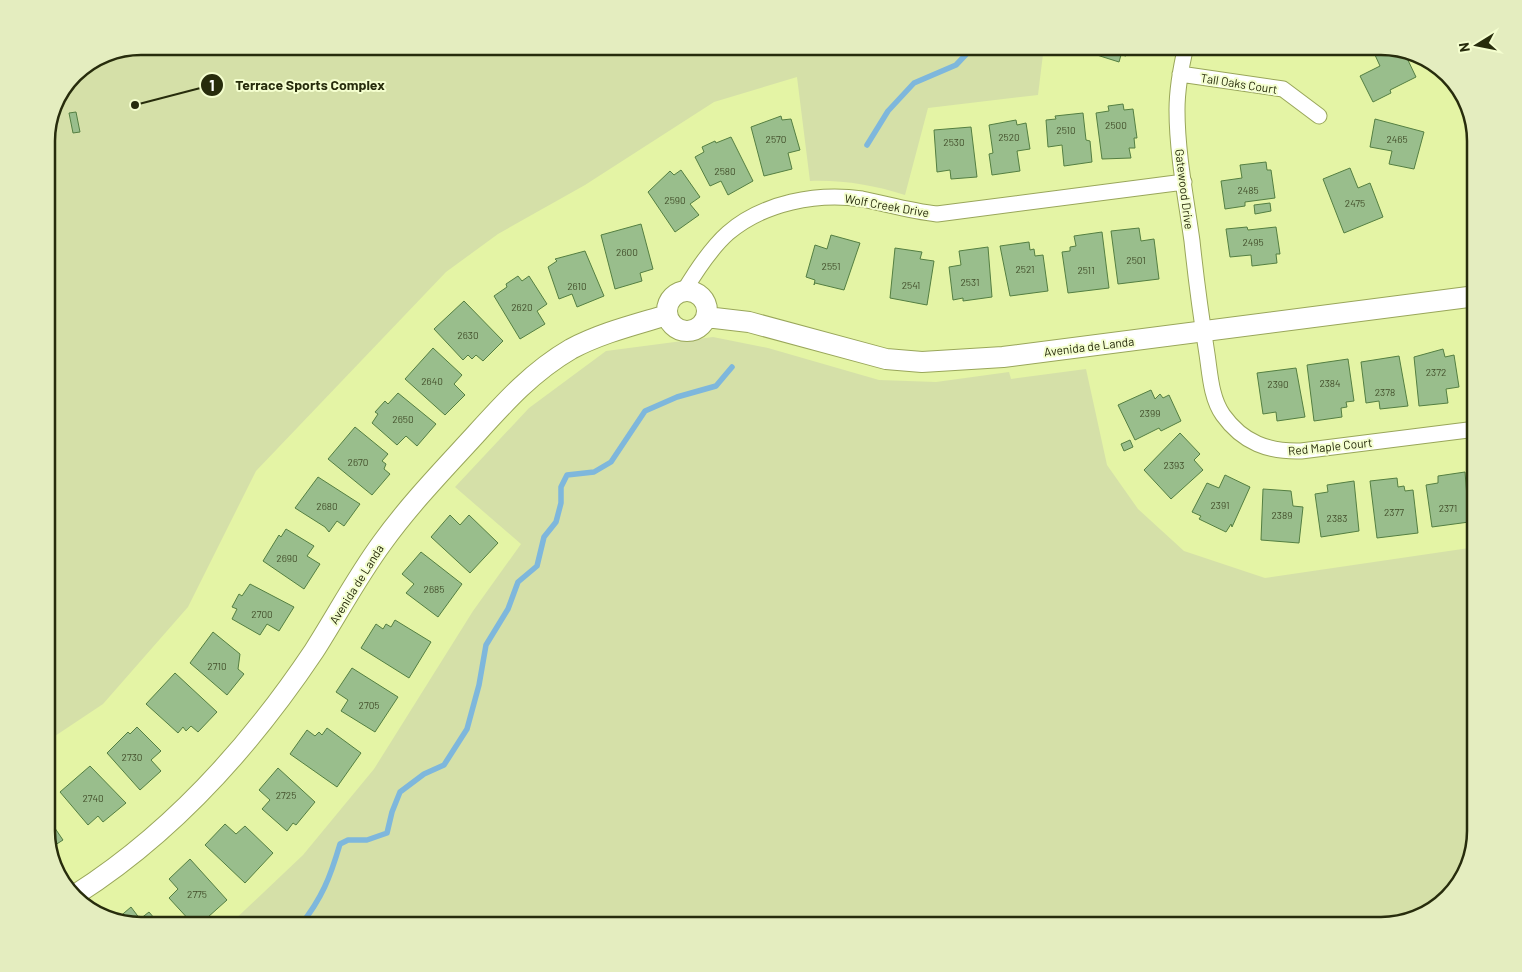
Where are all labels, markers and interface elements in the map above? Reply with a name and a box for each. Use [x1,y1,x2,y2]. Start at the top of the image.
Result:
north arrow [1452,20,1502,70]
text: N [1455,41,1473,53]
street label: Tall Oaks Court [1200,70,1278,96]
callout: Terrace Sports Complex [200,71,394,100]
text: 1 [209,76,215,94]
text: Terrace Sports Complex [235,76,385,93]
house number: 2500 [1105,119,1127,131]
house number: 2510 [1056,124,1076,136]
house number: 2520 [998,131,1020,143]
house number: 2570 [766,133,786,145]
house number: 2465 [1386,133,1408,145]
house number: 2530 [943,136,965,148]
street label: Gatewood Drive [1173,148,1197,230]
house number: 2580 [714,165,736,177]
house number: 2485 [1237,184,1259,196]
street label: Wolf Creek Drive [844,191,930,219]
house number: 2590 [664,194,686,206]
house number: 2475 [1345,197,1365,209]
house number: 2495 [1242,236,1264,248]
house number: 2600 [616,246,638,258]
house number: 2501 [1126,254,1146,266]
house number: 2551 [822,260,840,272]
house number: 2521 [1015,263,1035,275]
house number: 2511 [1077,264,1095,276]
house number: 2531 [960,276,980,288]
house number: 2541 [902,279,920,291]
house number: 2610 [567,280,587,292]
house number: 2620 [511,301,533,313]
house number: 2630 [457,329,479,341]
street label: Avenida de Landa [1043,334,1135,358]
house number: 2372 [1426,366,1446,378]
house number: 2640 [421,375,443,387]
house number: 2384 [1319,377,1341,389]
house number: 2390 [1267,378,1289,390]
house number: 2378 [1375,386,1395,398]
house number: 2399 [1140,407,1160,419]
house number: 2650 [392,413,414,425]
street label: Red Maple Court [1287,435,1373,457]
house number: 2670 [348,456,368,468]
house number: 2393 [1164,459,1184,471]
house number: 2391 [1211,499,1229,511]
house number: 2680 [316,500,338,512]
house number: 2371 [1439,502,1457,514]
house number: 2377 [1384,506,1404,518]
house number: 2389 [1272,509,1292,521]
house number: 2383 [1327,512,1347,524]
street label: Avenida de Landa [326,542,386,626]
house number: 2690 [276,552,298,564]
house number: 2685 [424,583,444,595]
house number: 2700 [251,608,273,620]
house number: 2710 [207,660,227,672]
house number: 2705 [359,699,379,711]
house number: 2730 [122,751,142,763]
house number: 2725 [276,789,296,801]
house number: 2740 [82,792,104,804]
house number: 2775 [187,888,207,900]

